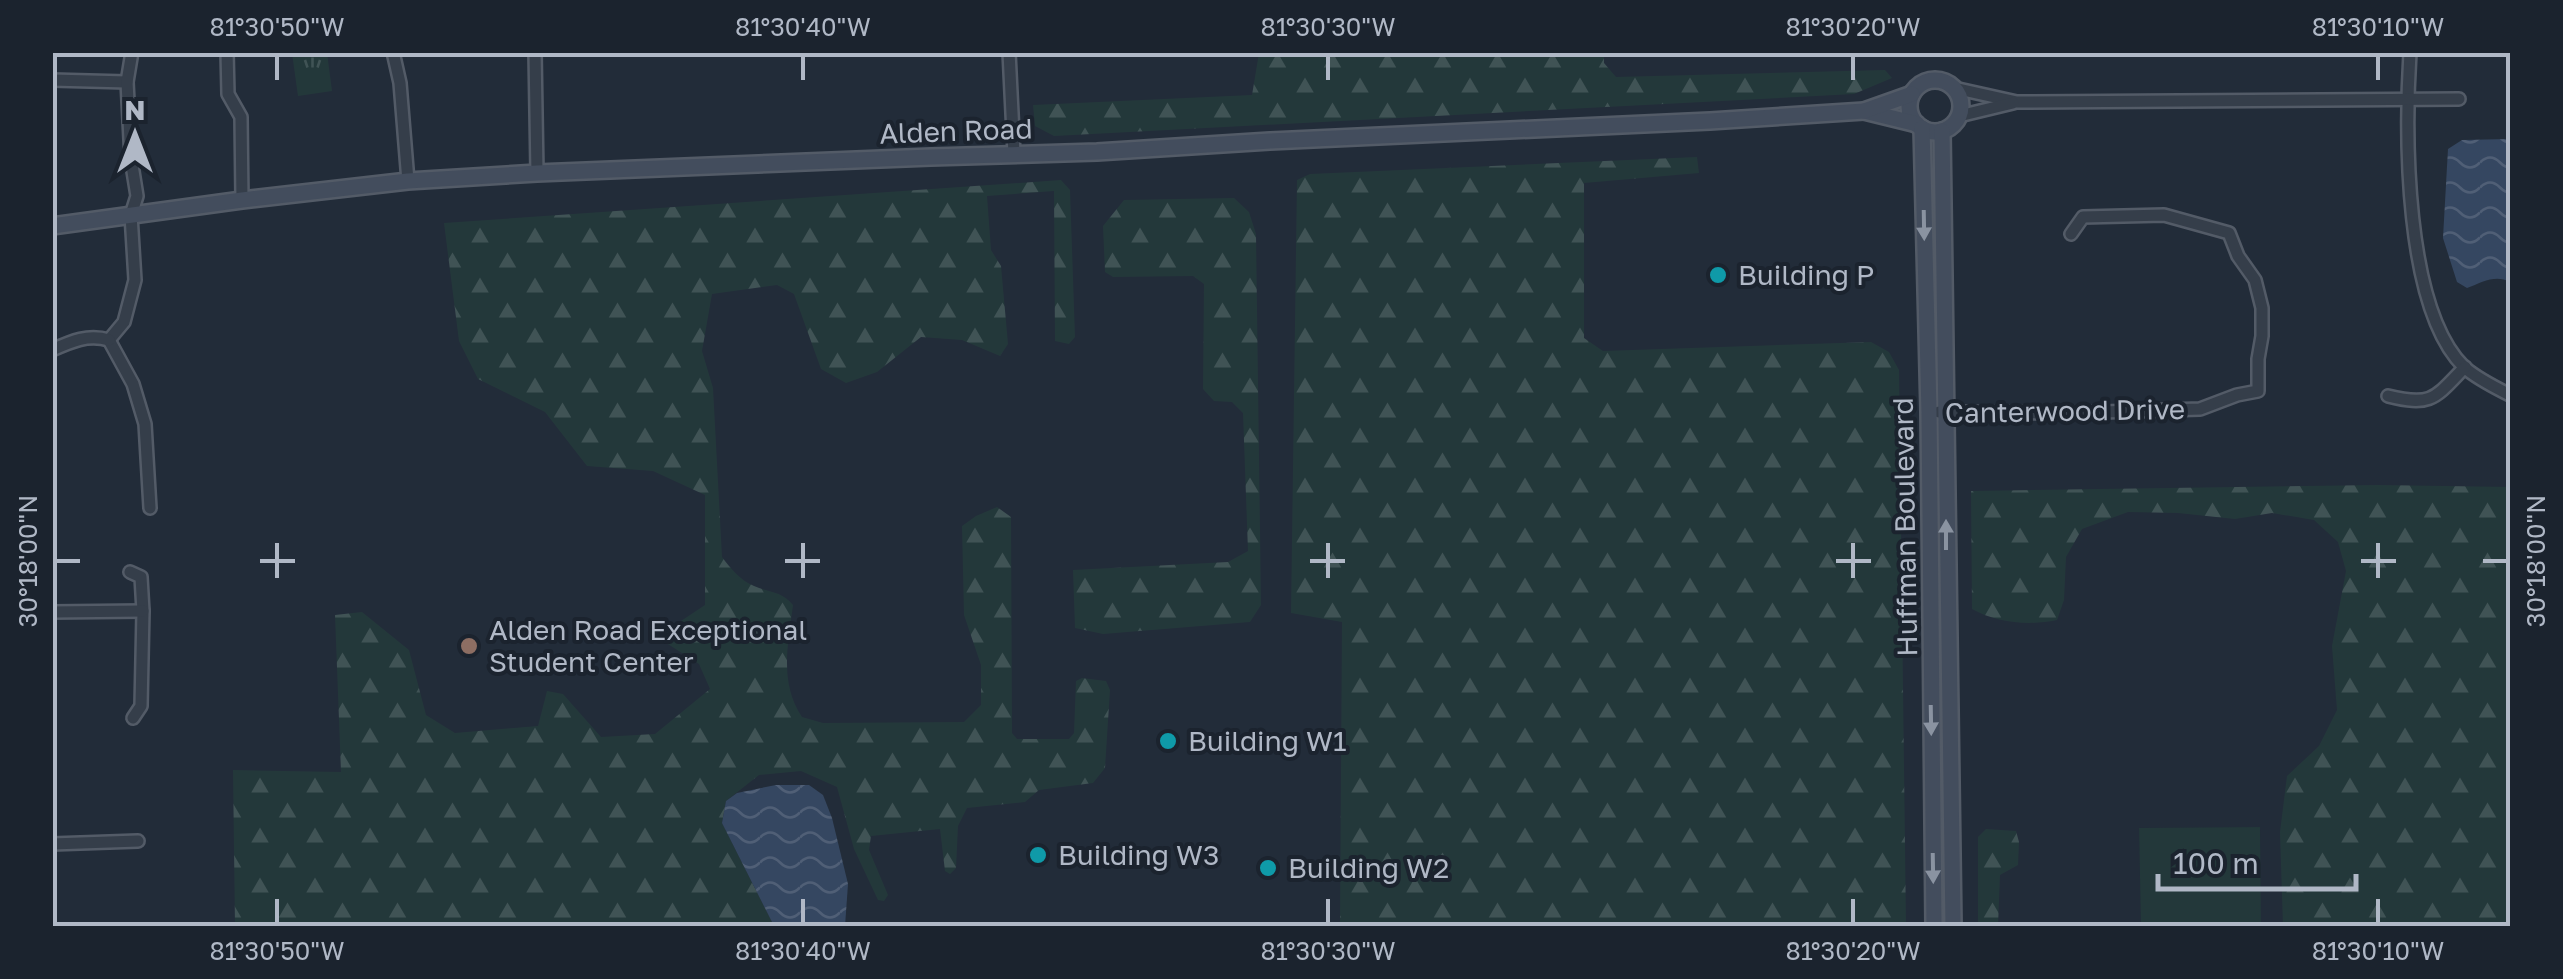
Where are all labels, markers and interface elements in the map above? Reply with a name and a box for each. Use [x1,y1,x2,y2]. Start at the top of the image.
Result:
text: 81°30'50"W [209,11,345,42]
text: 81°30'40"W [735,11,871,42]
text: 81°30'30"W [1260,11,1396,42]
text: 81°30'20"W [1785,11,1921,42]
text: 81°30'10"W [2312,11,2444,42]
north arrow [85,85,185,185]
text: N [124,93,146,126]
street label: Alden Road [879,111,1033,150]
one-way arrow [1916,210,1932,242]
place label: Building P [1738,258,1874,291]
marker: Building P [1707,264,1729,286]
street label: Canterwood Drive [1945,392,2185,429]
street label: Huffman Boulevard [1886,397,1923,657]
text: 30°18'00"N [12,495,43,627]
text: 30°18'00"N [2520,495,2551,627]
one-way arrow [1938,519,1954,551]
place label: Alden Road Exceptional Student Center [489,613,807,678]
marker: Alden Road Exceptional Student Center [458,635,480,657]
one-way arrow [1924,705,1940,737]
place label: Building W1 [1188,724,1347,757]
marker: Building W1 [1157,730,1179,752]
scale bar [2158,829,2356,891]
place label: Building W3 [1058,838,1219,871]
marker: Building W3 [1027,844,1049,866]
text: 100 m [2173,845,2259,881]
place label: Building W2 [1288,851,1449,884]
one-way arrow [1925,852,1941,884]
marker: Building W2 [1257,857,1279,879]
text: 81°30'50"W [209,935,345,966]
text: 81°30'40"W [735,935,871,966]
text: 81°30'30"W [1260,935,1396,966]
text: 81°30'20"W [1785,935,1921,966]
text: 81°30'10"W [2312,935,2444,966]

